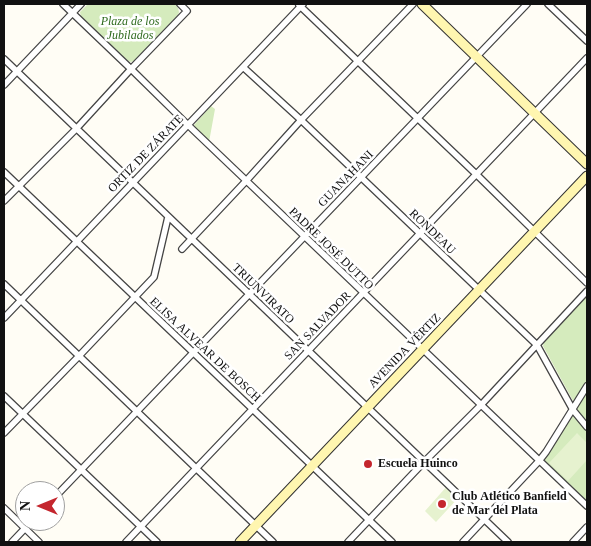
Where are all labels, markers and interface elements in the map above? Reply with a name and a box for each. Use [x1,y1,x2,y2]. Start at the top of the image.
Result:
park label: Plaza de los Jubilados [101,15,159,43]
street label: ORTIZ DE ZÁRATE [105,112,187,196]
street label: GUANAHANI [315,148,377,210]
street label: PADRE JOSÉ DUTTO [286,205,376,293]
street label: RONDEAU [406,206,458,258]
street label: TRIUNVIRATO [229,261,297,327]
street label: SAN SALVADOR [282,289,354,363]
street label: ELISA ALVEAR DE BOSCH [146,295,264,405]
street label: AVENIDA VÉRTIZ [366,311,444,391]
place label: Escuela Huinco [378,457,458,471]
marker: Escuela Huinco [362,458,374,470]
north arrow [15,481,65,531]
place label: Club Atlético Banfield de Mar del Plata [452,490,567,518]
marker: Club Atlético Banfield de Mar del Plata [436,498,448,510]
text: N [18,501,33,511]

